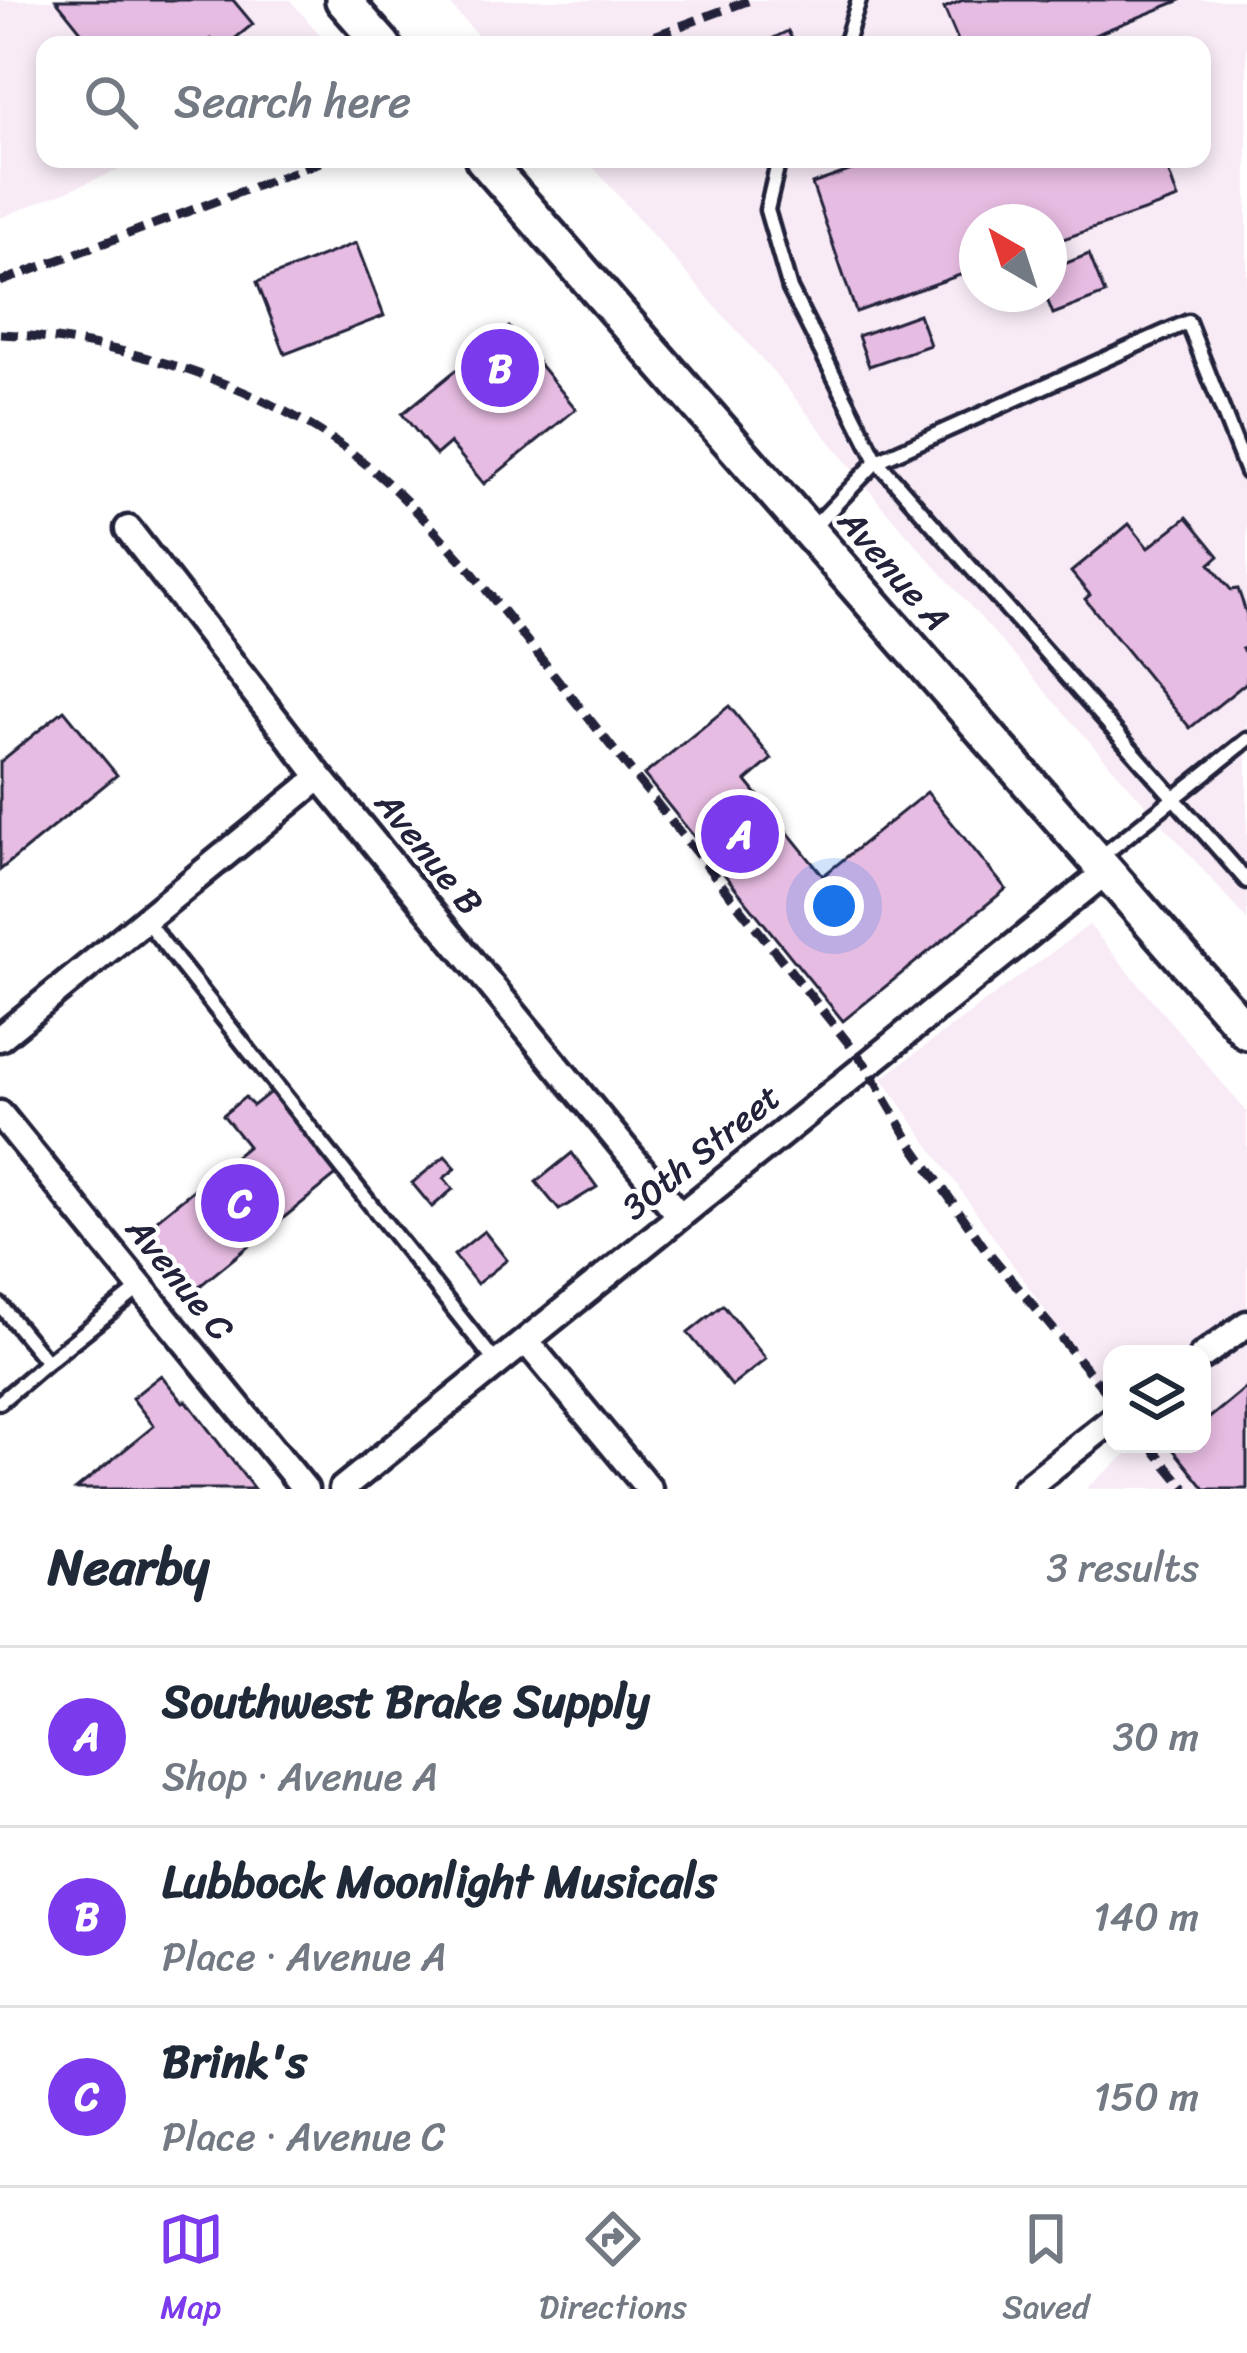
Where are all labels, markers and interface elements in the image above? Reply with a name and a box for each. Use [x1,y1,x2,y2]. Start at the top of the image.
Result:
search box [36,36,1211,168]
text: Search here [174,62,411,142]
icon: search [78,69,144,135]
north arrow [959,204,1067,312]
pin: B [461,323,539,413]
street label: Avenue A [821,492,967,647]
street label: Avenue B [357,775,500,930]
pin: A [701,789,779,879]
your location [804,876,864,936]
street label: 30th Street [607,1067,795,1237]
pin: C [201,1158,279,1248]
street label: Avenue C [108,1201,251,1357]
map controls [1103,1345,1211,1453]
button: layers [1103,1345,1211,1453]
text: Nearby [48,1522,209,1612]
text: 3 results [1046,1533,1199,1602]
text: Southwest Brake Supply [162,1662,650,1742]
text: A [74,1702,100,1771]
text: 30 m [1113,1702,1199,1771]
text: Shop · Avenue A [162,1742,438,1811]
text: Lubbock Moonlight Musicals [162,1842,717,1922]
text: B [75,1882,99,1951]
text: 140 m [1093,1882,1199,1951]
text: Place · Avenue A [162,1922,447,1991]
text: Brink's [162,2022,307,2102]
text: C [75,2062,99,2131]
text: 150 m [1094,2062,1199,2131]
text: Place · Avenue C [162,2102,446,2171]
tab: Map [158,2206,224,2336]
tab: Directions [539,2206,687,2336]
tab: Saved [1002,2206,1089,2336]

